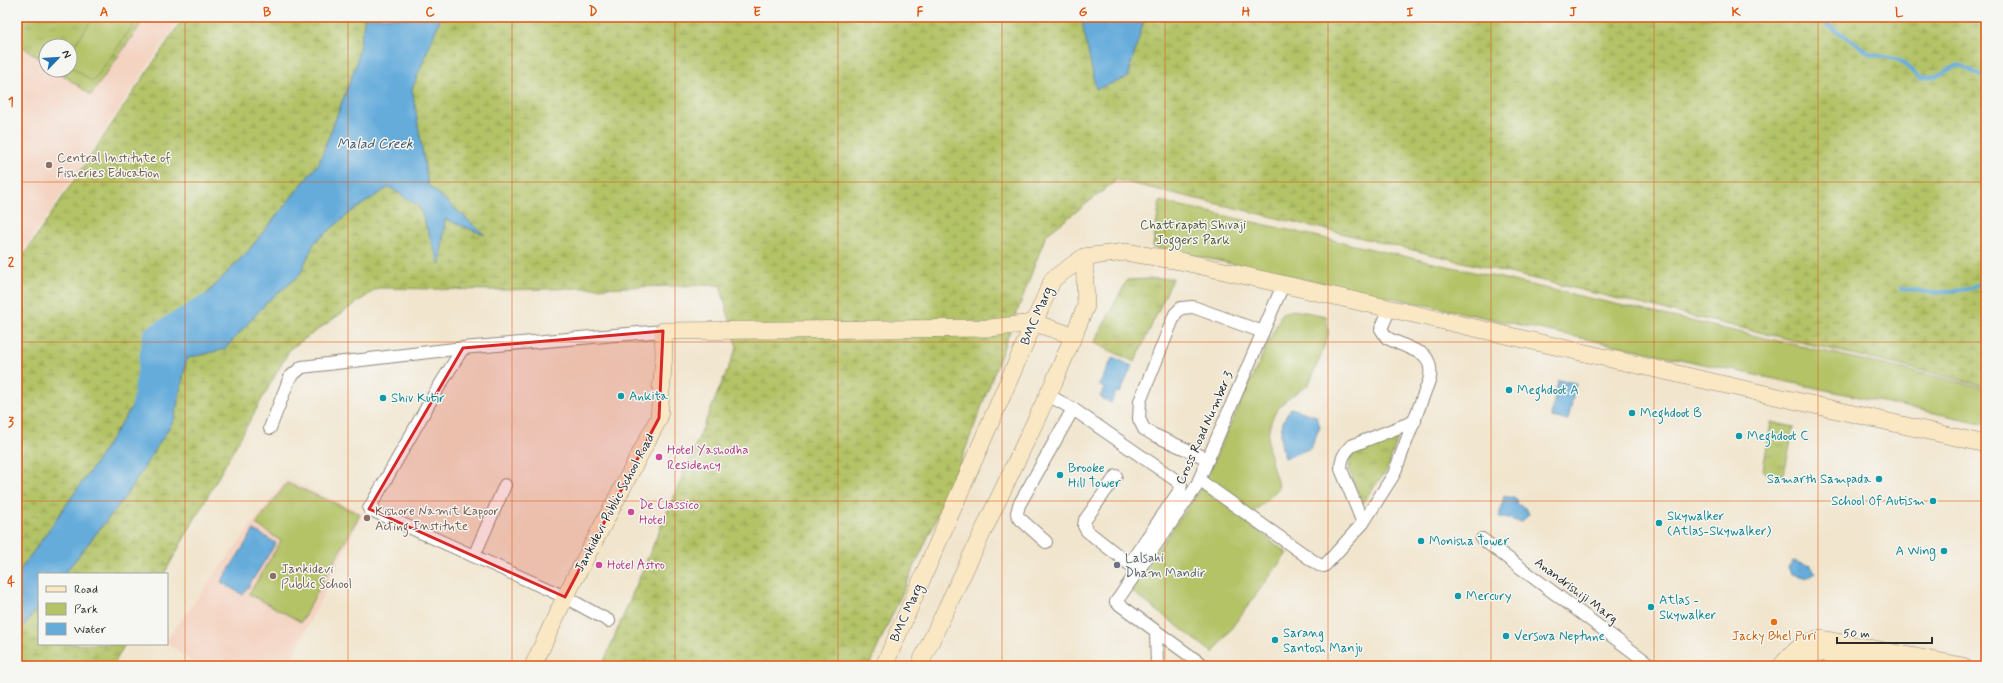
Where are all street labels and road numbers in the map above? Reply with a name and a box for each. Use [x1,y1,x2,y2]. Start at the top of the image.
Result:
street label: BMC Marg [1017,284,1058,348]
street label: Cross Road Number 3 [1172,369,1238,487]
street label: Jankidevi Public School Road [571,431,659,575]
street label: Anandrishiji Marg [1531,554,1621,628]
street label: BMC Marg [887,581,928,645]

